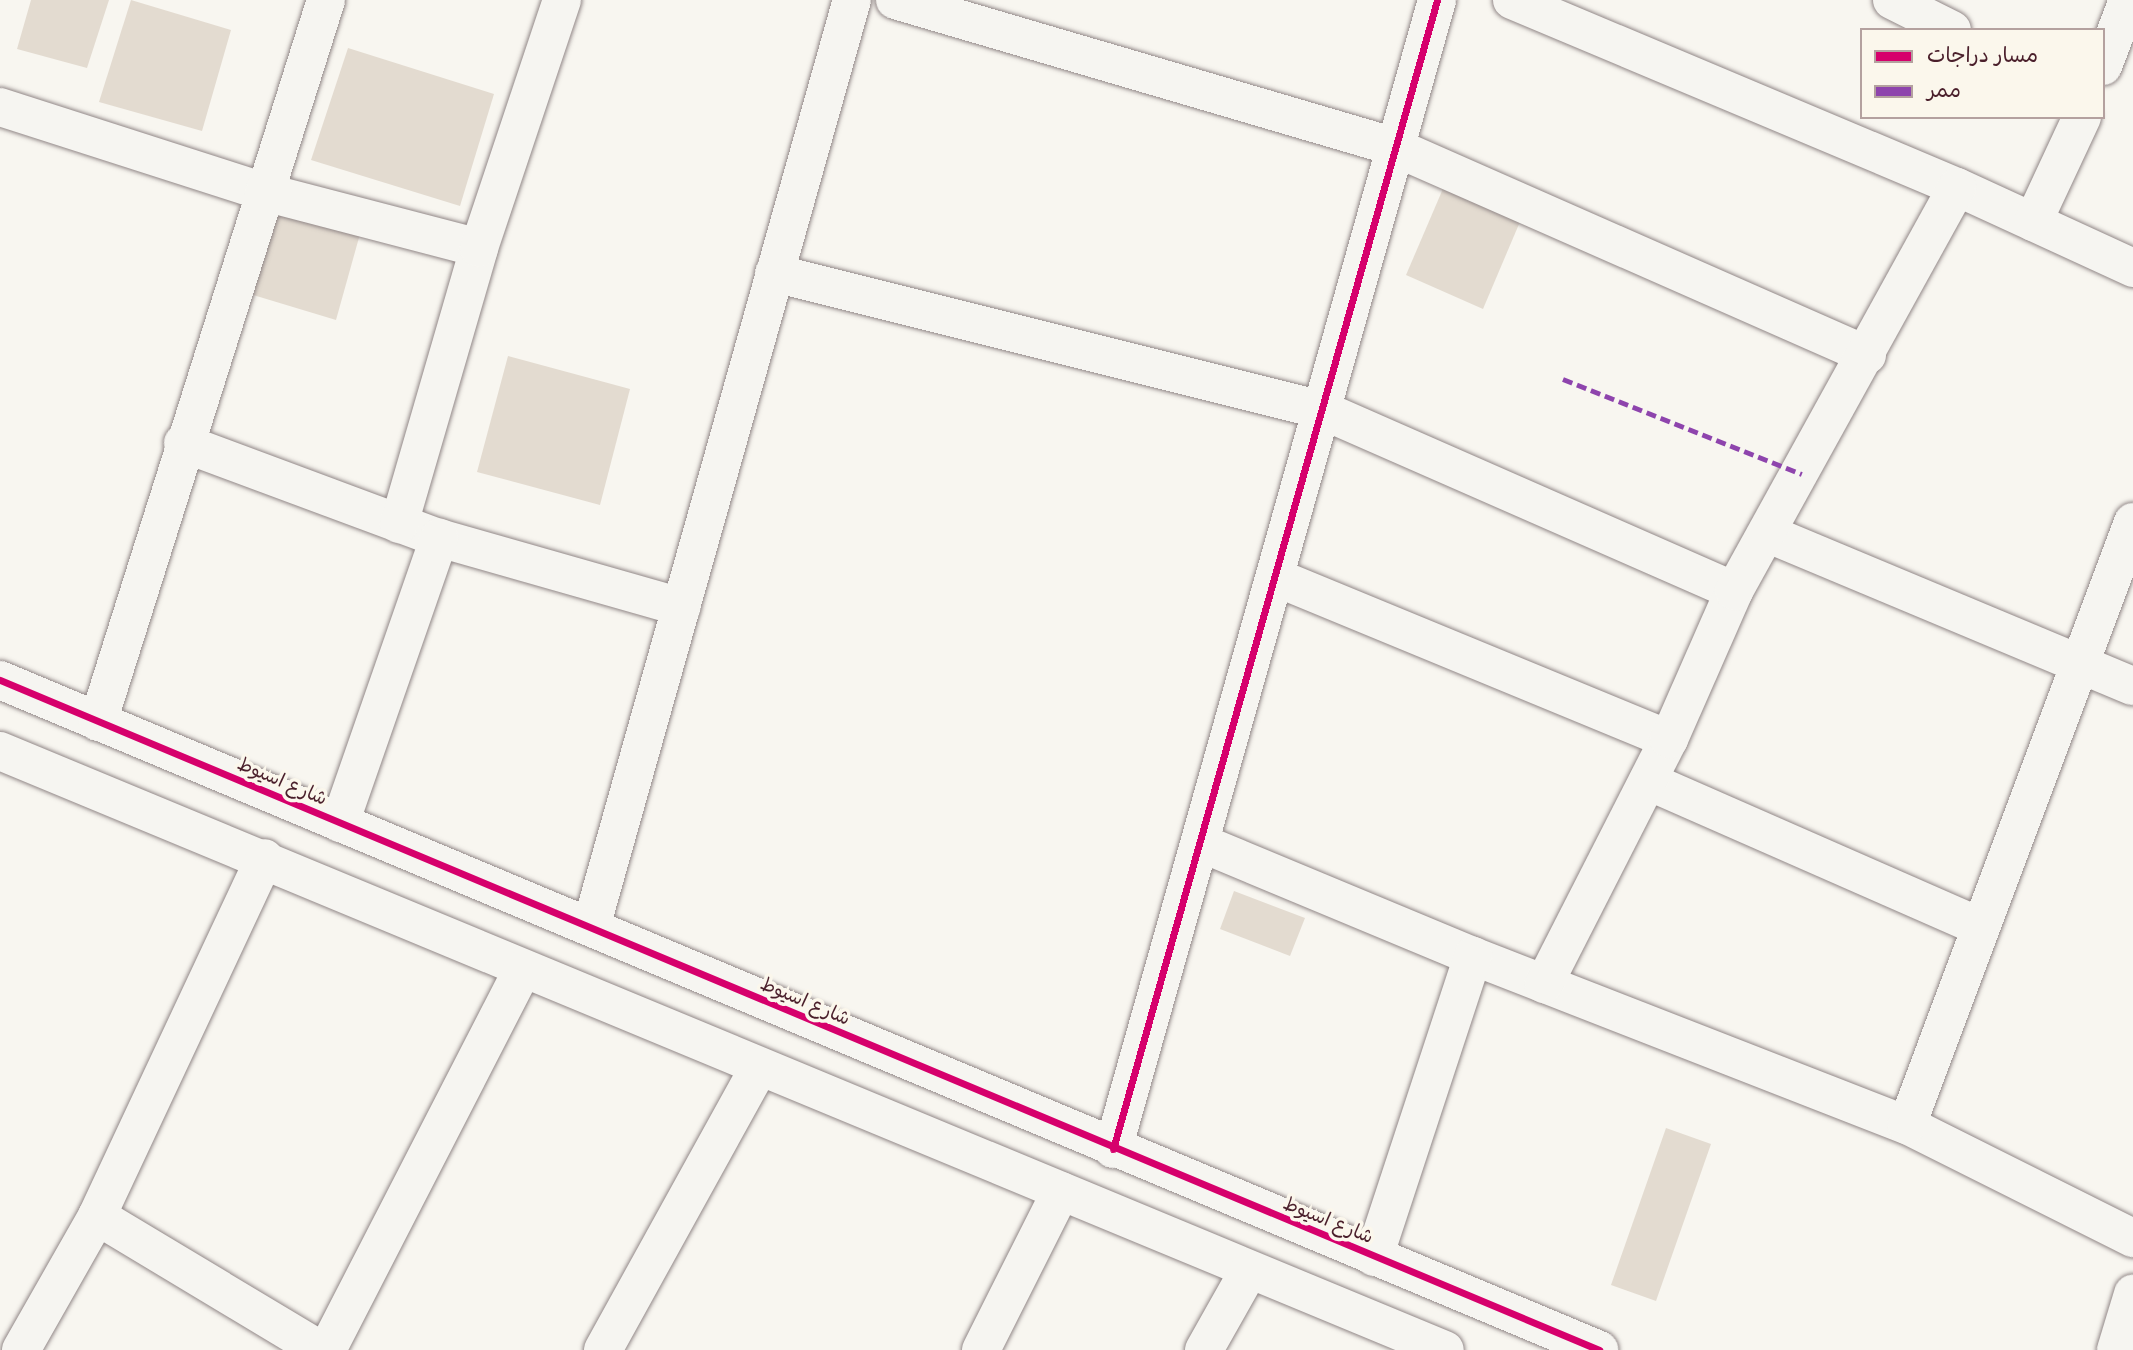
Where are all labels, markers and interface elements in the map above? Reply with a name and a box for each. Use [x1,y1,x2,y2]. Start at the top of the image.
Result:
legend [1860,28,2105,119]
text: مسار دراجات [1927,43,2038,68]
text: ممر [1927,78,1961,103]
street label: شارع اسيوط [234,753,330,811]
street label: شارع اسيوط [757,973,853,1031]
street label: شارع اسيوط [1280,1193,1376,1249]

